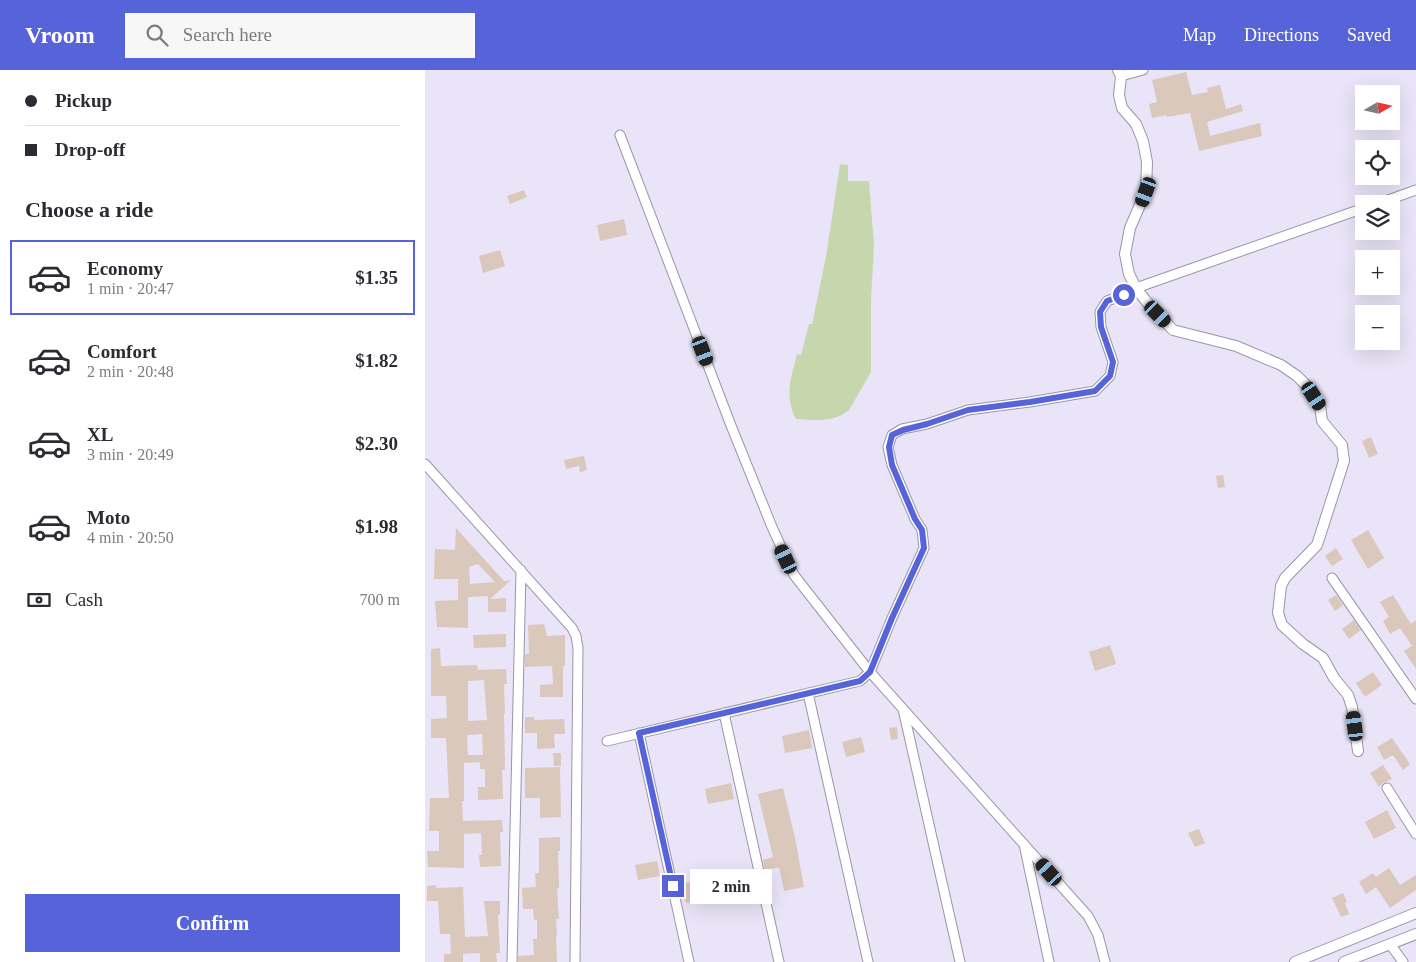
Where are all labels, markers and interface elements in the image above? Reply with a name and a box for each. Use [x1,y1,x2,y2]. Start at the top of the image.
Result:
search box [125,13,475,58]
icon: search [143,21,171,49]
text: Vroom [25,22,95,48]
text: Search here [183,24,272,45]
text: Map [1183,25,1216,45]
text: Directions [1244,25,1319,45]
text: Saved [1347,25,1391,45]
north arrow [1355,85,1400,130]
map controls [1355,85,1400,350]
text: Pickup [55,90,112,111]
text: Drop-off [55,139,125,160]
button: locate [1355,140,1400,185]
car [1133,175,1158,209]
button: layers [1355,195,1400,240]
text: Choose a ride [25,197,153,222]
button: + [1355,250,1400,295]
icon: car [27,255,72,300]
text: Economy [87,258,163,279]
text: $1.35 [355,267,398,288]
text: 1 min · 20:47 [87,280,174,297]
route start [1113,284,1135,306]
car [1142,298,1173,330]
button: − [1355,305,1400,350]
car [690,334,715,368]
icon: car [27,338,72,383]
text: Comfort [87,341,157,362]
text: $1.82 [355,350,398,371]
text: 2 min · 20:48 [87,363,174,380]
car [1299,379,1328,413]
icon: car [27,421,72,466]
text: XL [87,424,113,445]
text: $2.30 [355,433,398,454]
text: 3 min · 20:49 [87,446,174,463]
icon: car [27,504,72,549]
text: Moto [87,507,130,528]
text: $1.98 [355,516,398,537]
text: 4 min · 20:50 [87,529,174,546]
car [772,542,799,576]
icon: cash [25,586,53,614]
text: Cash [65,589,103,610]
text: 700 m [360,591,400,608]
car [1345,710,1364,742]
car [1033,856,1064,888]
callout: 2 min [691,868,773,904]
route end [662,875,684,897]
text: 2 min [712,878,750,895]
button: Confirm [25,894,400,952]

